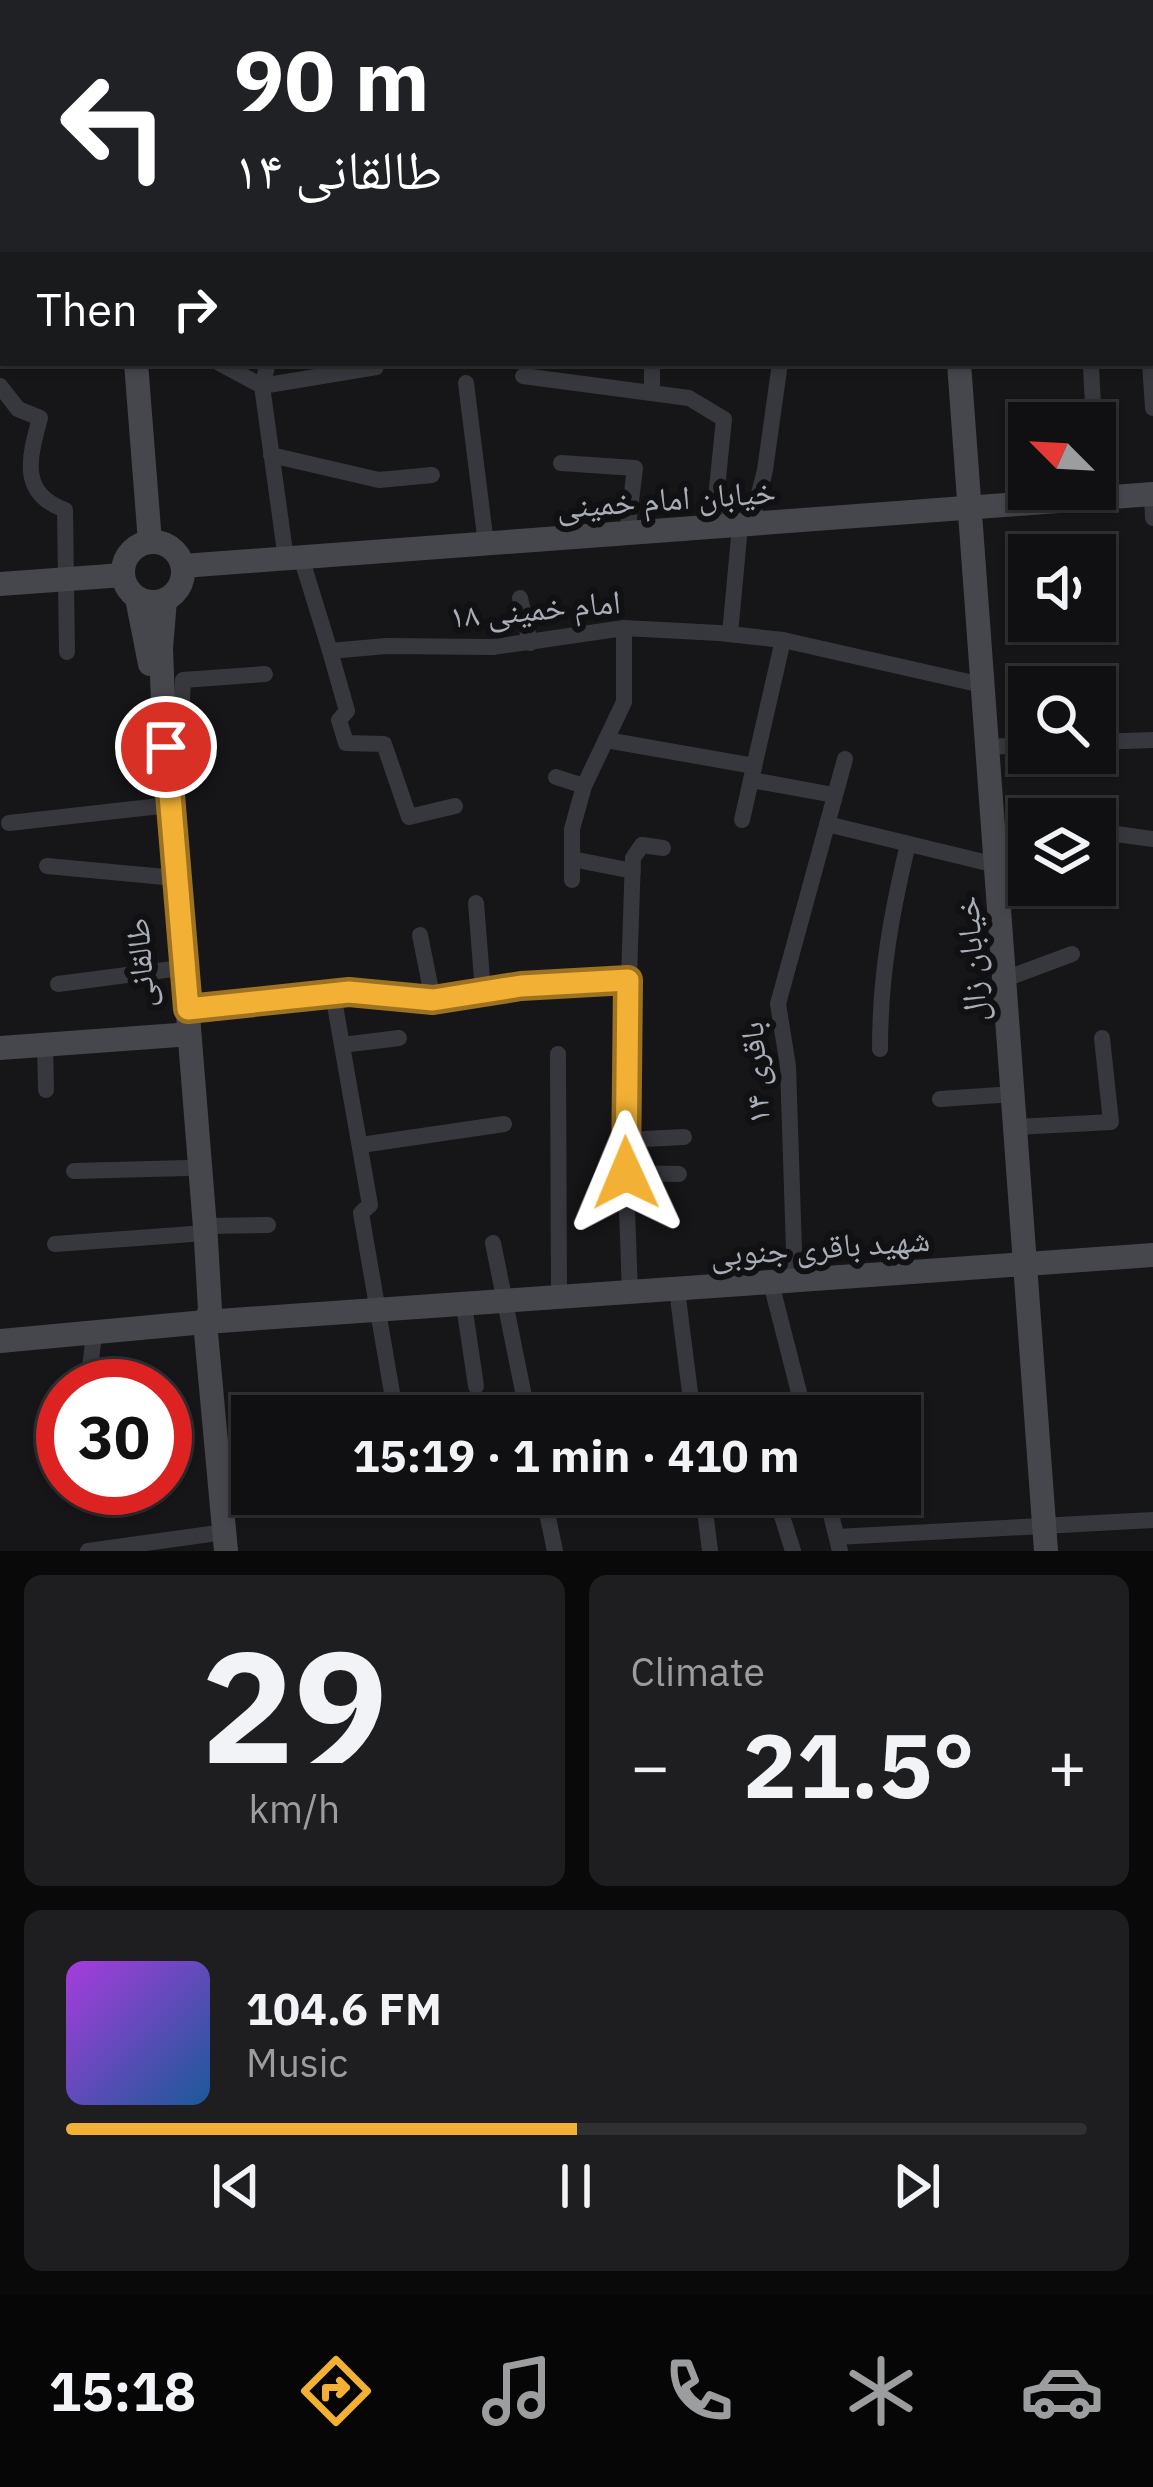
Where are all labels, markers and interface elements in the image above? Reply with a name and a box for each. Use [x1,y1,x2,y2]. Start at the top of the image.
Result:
text: 90 m [234,25,430,134]
icon: left [36,48,192,204]
text: طالقانی ۱۴ [234,134,443,204]
icon: right [162,276,228,342]
text: Then [36,280,138,338]
north arrow [1008,402,1116,510]
map controls [1008,402,1116,906]
street label: خیابان امام خمینی [555,469,777,528]
button: sound [1008,534,1116,642]
street label: امام خمینی ۱۸ [448,579,622,638]
button: search [1008,666,1116,774]
pin [115,696,217,798]
icon: arrive [133,714,199,780]
button: layers [1008,798,1116,906]
street label: خیابان زال [944,895,996,1023]
street label: طالقانی [114,917,164,1009]
street label: باقری ۱۴ [729,1020,779,1126]
position arrow [563,1110,689,1236]
street label: شهید باقری جنوبی [709,1217,931,1275]
speed limit sign: 30 [36,1359,192,1515]
text: 15:19 · 1 min · 410 m [353,1426,799,1484]
text: 29 [201,1603,388,1806]
text: Climate [631,1646,765,1697]
text: 21.5° [743,1706,975,1823]
text: − [631,1722,670,1808]
text: + [1047,1722,1087,1808]
text: km/h [248,1783,340,1834]
text: 104.6 FM [246,1979,442,2037]
text: Music [246,2037,348,2088]
icon: previous [203,2153,269,2219]
icon: pause [543,2153,609,2219]
icon: next [884,2153,950,2219]
icon: directions [294,2349,378,2433]
icon: music [475,2349,559,2433]
icon: phone [657,2349,741,2433]
icon: climate [839,2349,923,2433]
icon: car [1020,2349,1104,2433]
text: 15:18 [49,2356,196,2426]

